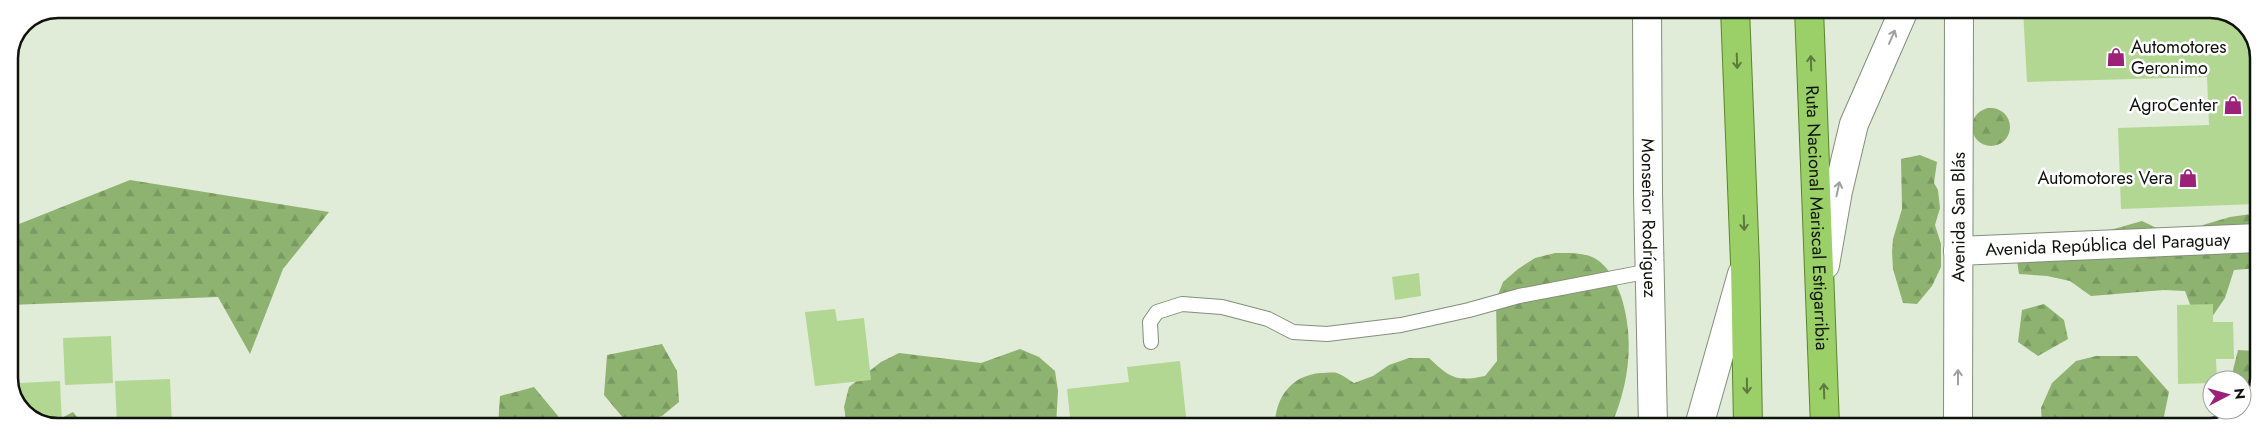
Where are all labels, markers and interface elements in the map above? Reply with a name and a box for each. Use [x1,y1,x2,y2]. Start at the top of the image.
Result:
one-way arrow [1887,30,1897,45]
place label: Automotores Geronimo [2131,34,2227,81]
shop icon: Automotores Geronimo [2105,46,2127,68]
one-way arrow [1733,53,1742,69]
one-way arrow [1806,55,1816,72]
street label: Ruta Nacional Mariscal Estigarribia [1799,85,1835,351]
place label: AgroCenter [2129,92,2219,118]
shop icon: AgroCenter [2222,94,2244,116]
street label: Monseñor Rodríguez [1635,138,1663,299]
street label: Avenida San Blás [1945,152,1972,282]
place label: Automotores Vera [2037,165,2173,191]
shop icon: Automotores Vera [2177,167,2199,189]
one-way arrow [1834,182,1844,198]
one-way arrow [1739,215,1748,231]
street label: Avenida República del Paraguay [1985,226,2231,263]
one-way arrow [1953,370,1963,386]
north arrow [2202,370,2252,420]
one-way arrow [1742,377,1752,393]
one-way arrow [1819,384,1828,400]
text: N [2229,387,2250,400]

